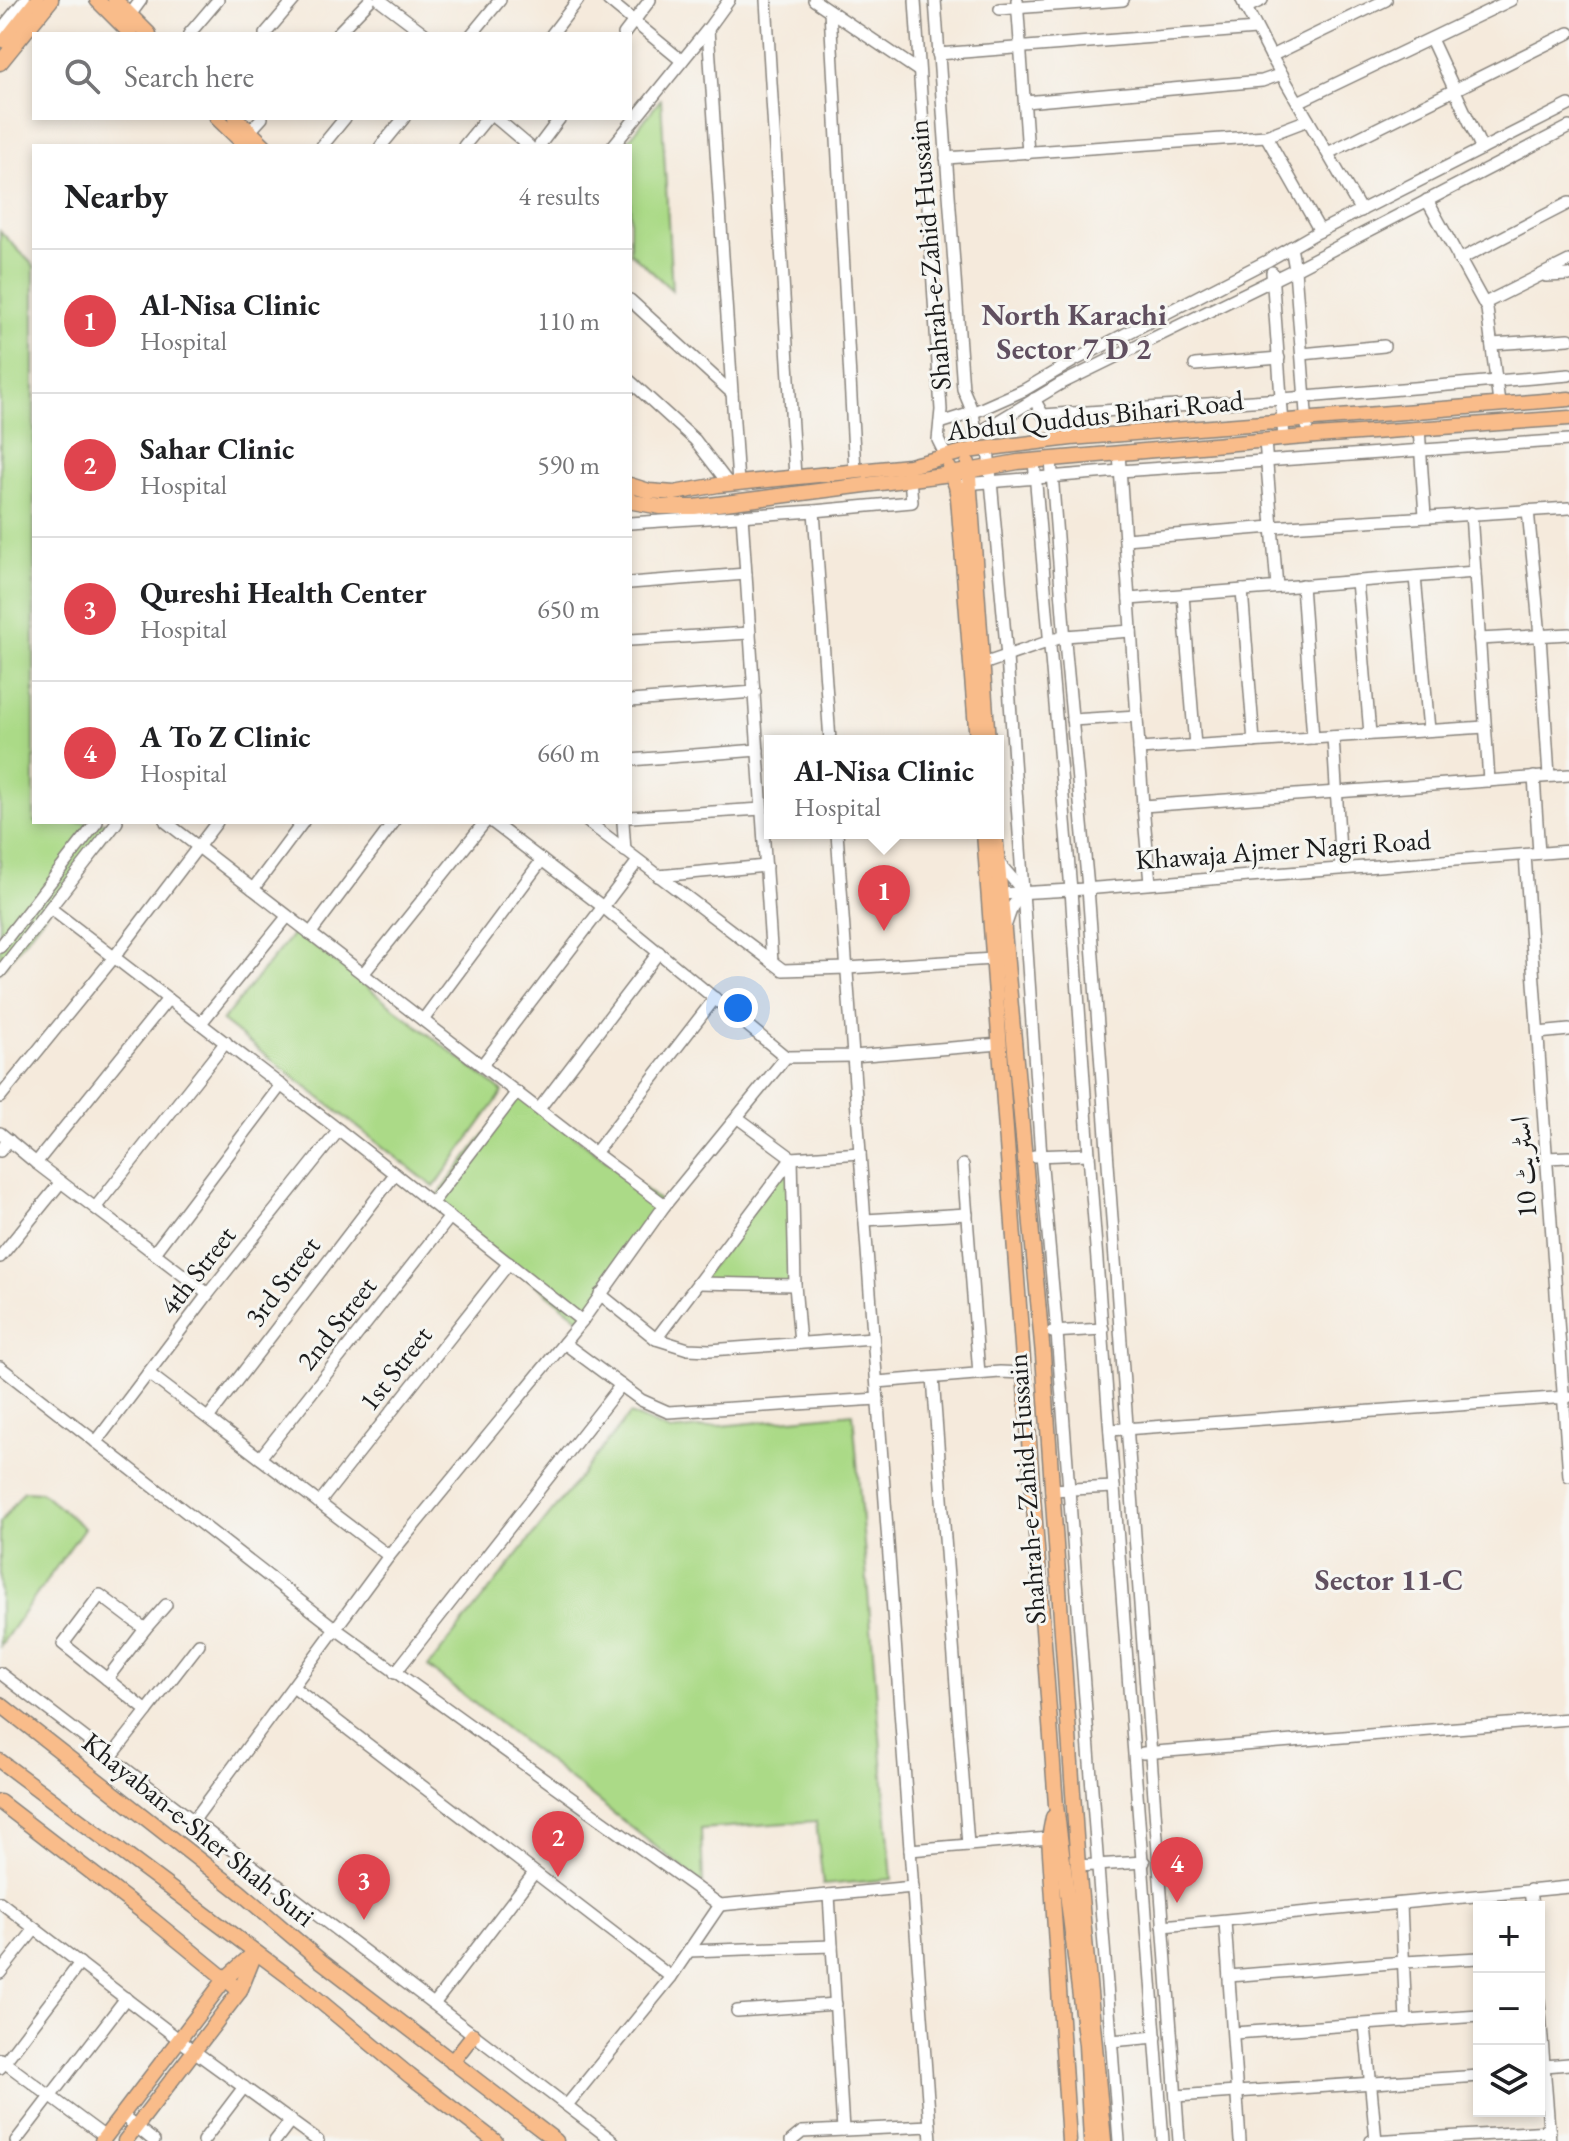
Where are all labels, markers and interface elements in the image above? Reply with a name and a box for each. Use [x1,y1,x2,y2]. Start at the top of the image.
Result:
search box [32,32,632,120]
icon: search [60,54,104,98]
text: Search here [124,57,254,96]
street label: Shahrah-e-Zahid Hussain [899,118,959,392]
text: Nearby [64,174,168,218]
text: 4 results [519,179,600,213]
text: Al-Nisa Clinic [140,285,320,324]
district label: North Karachi Sector 7 D 2 [981,295,1167,368]
text: 1 [83,304,97,338]
text: 110 m [537,304,600,338]
text: Hospital [140,324,227,358]
street label: Abdul Quddus Bihari Road [944,381,1246,449]
text: Sahar Clinic [140,429,294,468]
text: 2 [83,448,97,482]
text: 590 m [537,448,600,482]
text: Hospital [140,468,227,502]
text: Qureshi Health Center [140,573,427,612]
text: 3 [83,592,97,626]
text: 650 m [537,592,600,626]
text: Hospital [140,612,227,646]
text: A To Z Clinic [140,717,311,756]
popup [764,735,1004,839]
text: 4 [83,736,97,770]
text: 660 m [537,736,600,770]
text: Al-Nisa Clinic [794,751,974,790]
text: Hospital [140,756,227,790]
text: Hospital [794,790,881,824]
street label: Khawaja Ajmer Nagri Road [1134,821,1433,877]
pin: 1 [858,865,910,931]
your location [718,988,758,1028]
street label: اسٹریٹ 10 [1501,1115,1545,1219]
street label: 4th Street [151,1218,243,1322]
street label: 3rd Street [236,1228,328,1333]
street label: 2nd Street [288,1269,384,1377]
street label: 1st Street [351,1318,440,1418]
street label: Shahrah-e-Zahid Hussain [999,1352,1053,1626]
district label: Sector 11-C [1315,1560,1463,1599]
street label: Khayaban-e-Sher Shah Suri [75,1724,323,1934]
pin: 2 [532,1811,584,1877]
pin: 4 [1151,1837,1203,1903]
pin: 3 [338,1854,390,1920]
map controls [1473,1901,1545,2117]
button: + [1473,1901,1545,1973]
button: − [1473,1973,1545,2045]
button: layers [1473,2045,1545,2117]

